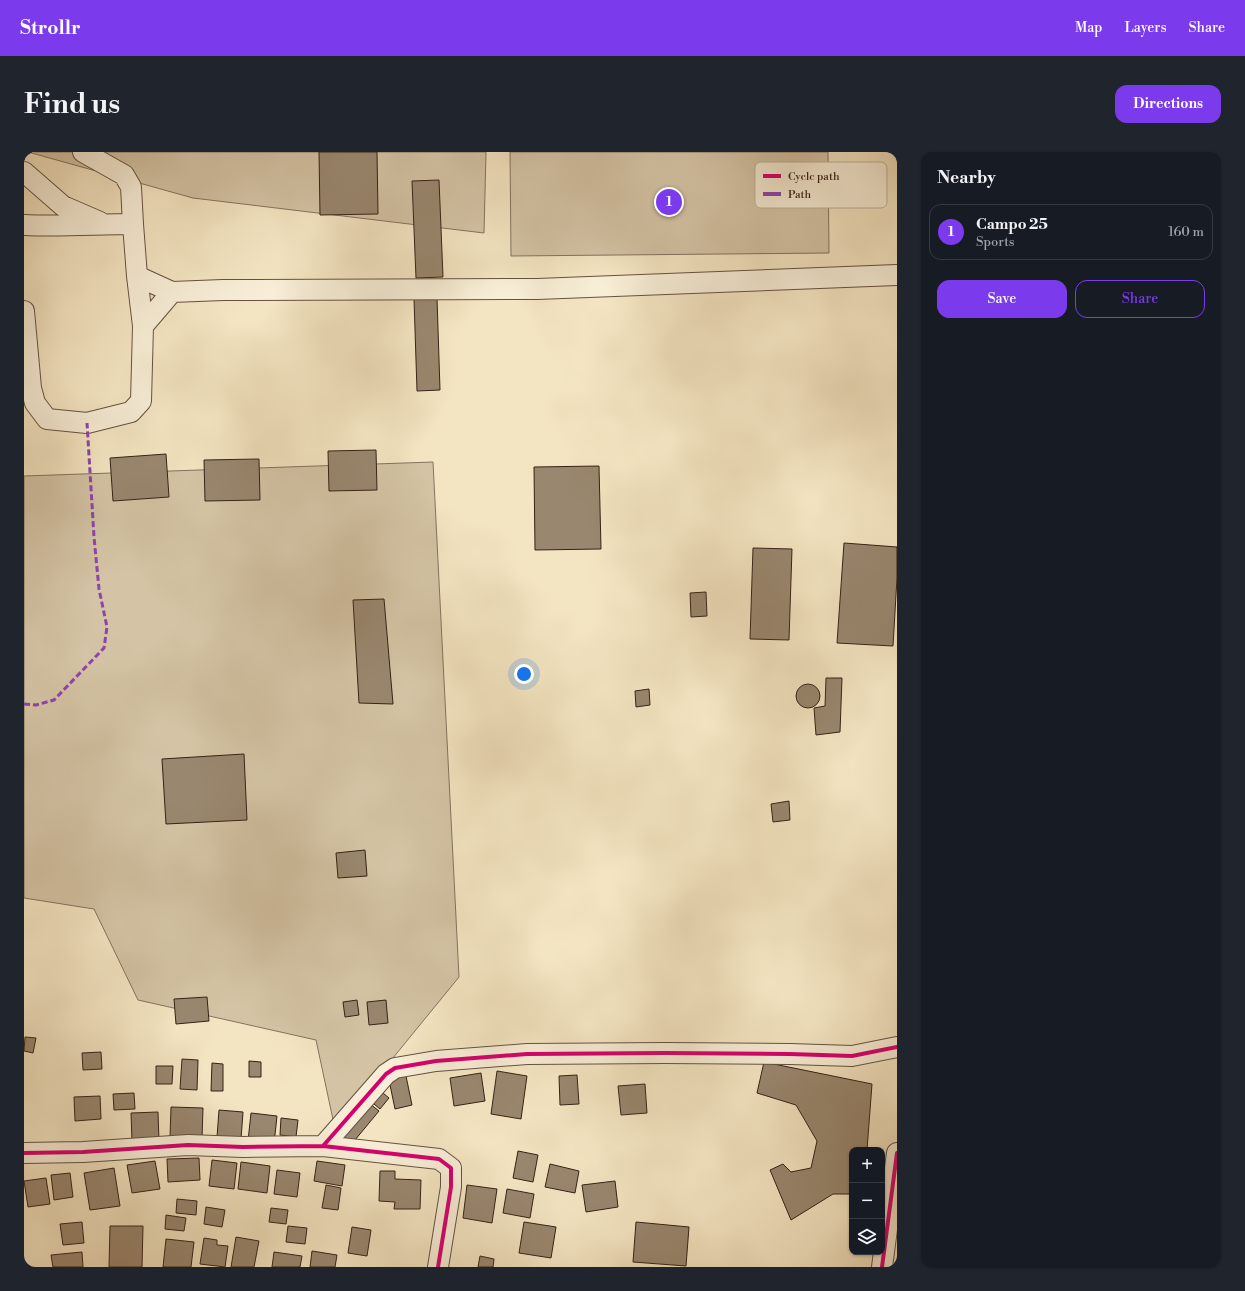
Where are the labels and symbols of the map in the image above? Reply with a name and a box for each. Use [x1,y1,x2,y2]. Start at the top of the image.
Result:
legend [755,162,887,208]
text: Cycle path [788,170,840,184]
pin: 1 [656,187,682,217]
text: Path [788,188,812,202]
your location [514,664,534,684]

